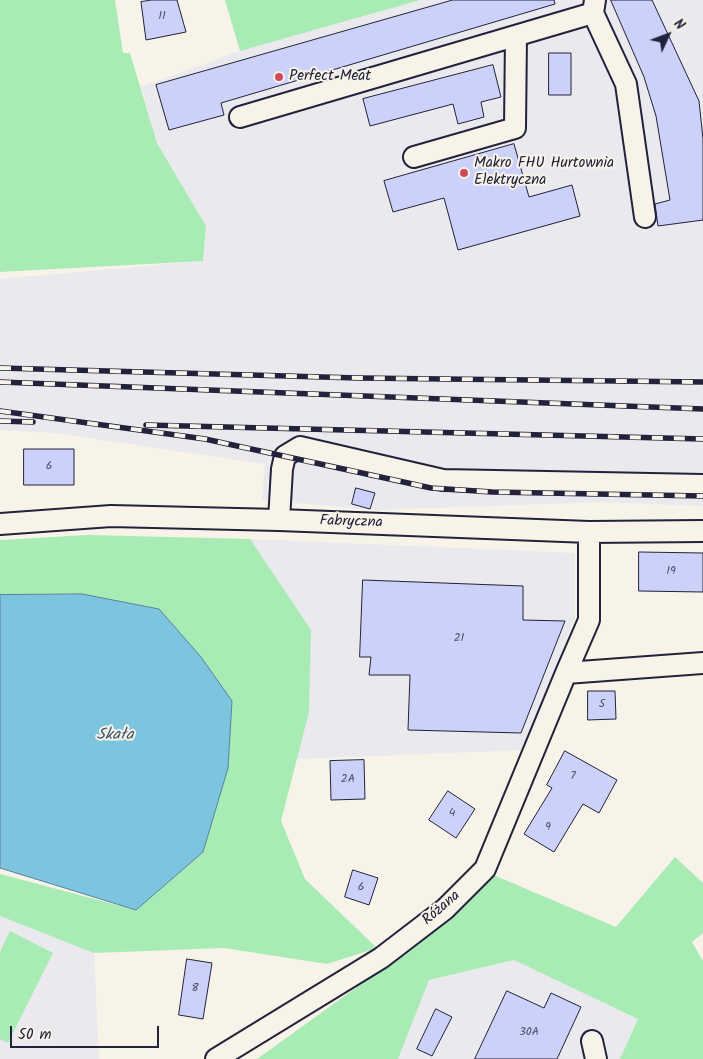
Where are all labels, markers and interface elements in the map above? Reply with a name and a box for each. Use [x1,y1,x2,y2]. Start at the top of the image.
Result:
house number: 11 [158,10,166,24]
north arrow [643,10,693,60]
text: N [668,14,690,36]
place label: Perfect Meat [289,68,371,86]
marker: Perfect Meat [273,71,285,83]
place label: Makro FHU Hurtownia Elektryczna [474,155,614,190]
marker: Makro FHU Hurtownia Elektryczna [458,167,470,179]
house number: 6 [46,460,52,474]
street label: Fabryczna [319,513,383,533]
house number: 19 [666,565,676,579]
house number: 21 [454,632,464,646]
house number: 5 [599,698,605,712]
water label: Skała [97,726,133,746]
house number: 7 [570,770,576,784]
house number: 2A [341,773,355,787]
house number: 4 [449,807,455,821]
house number: 9 [545,821,551,835]
house number: 6 [358,881,364,895]
street label: Różana [419,888,465,930]
house number: 8 [191,982,199,996]
scale bar [12,1016,161,1048]
text: 50 m [18,1023,52,1047]
house number: 30A [519,1026,539,1040]

